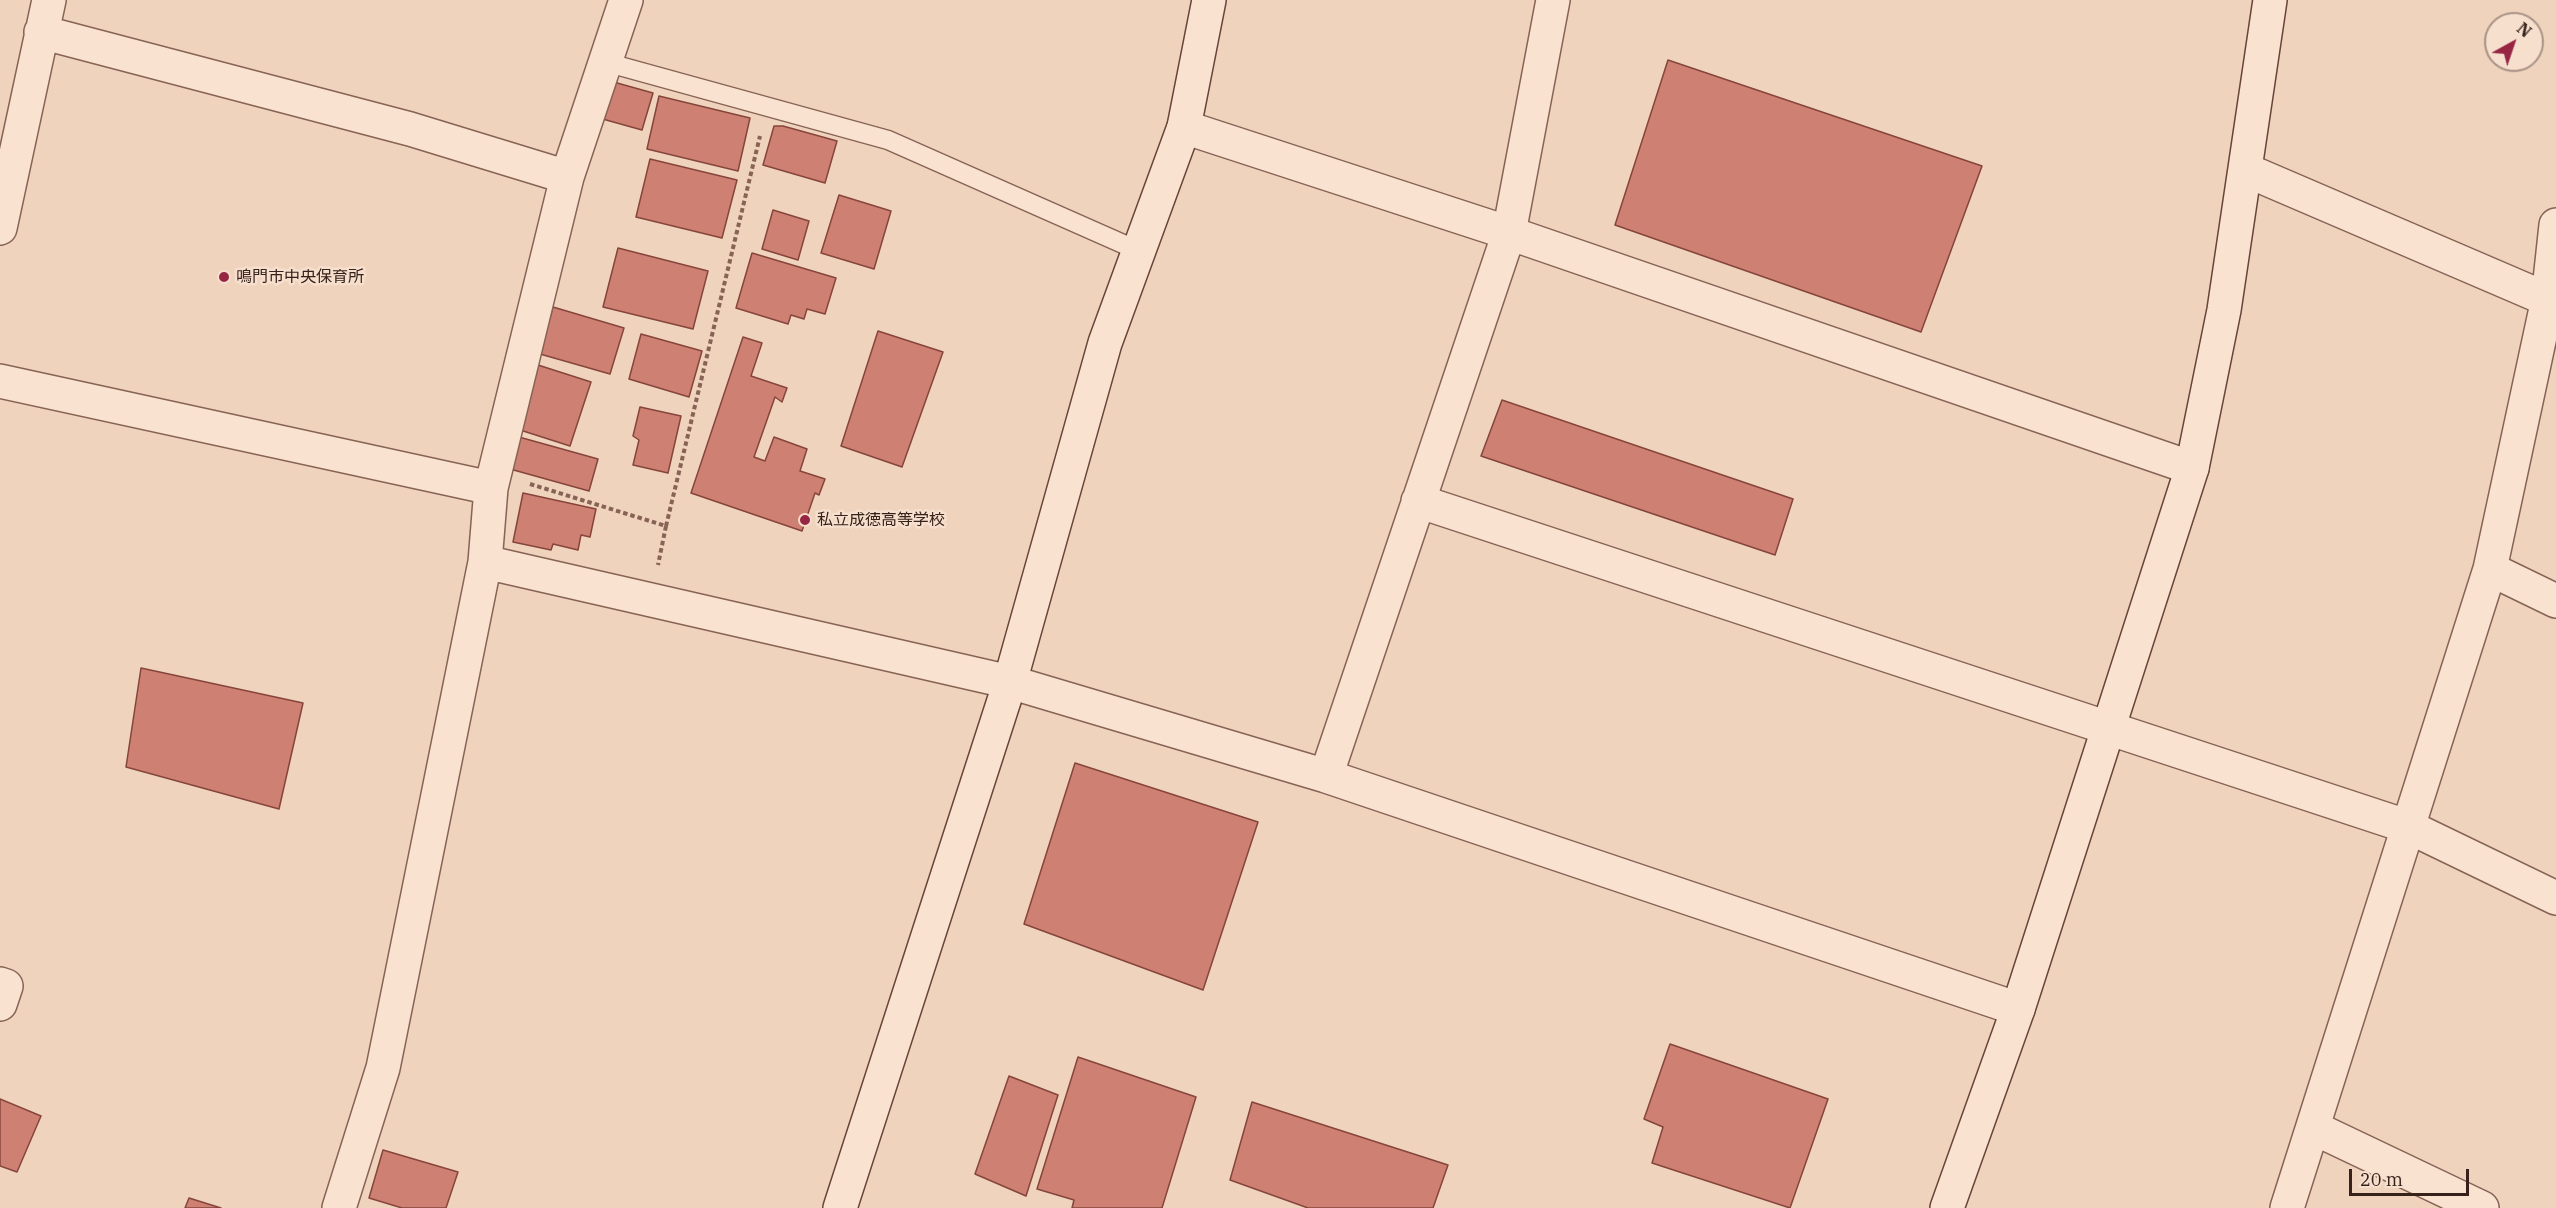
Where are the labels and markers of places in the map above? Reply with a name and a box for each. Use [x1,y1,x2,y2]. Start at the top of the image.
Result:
place label: 鳴門市中央保育所 [236,267,364,287]
marker: 鳴門市中央保育所 [217,270,231,284]
place label: 私立成徳高等学校 [817,510,945,530]
marker: 私立成徳高等学校 [798,513,812,527]

